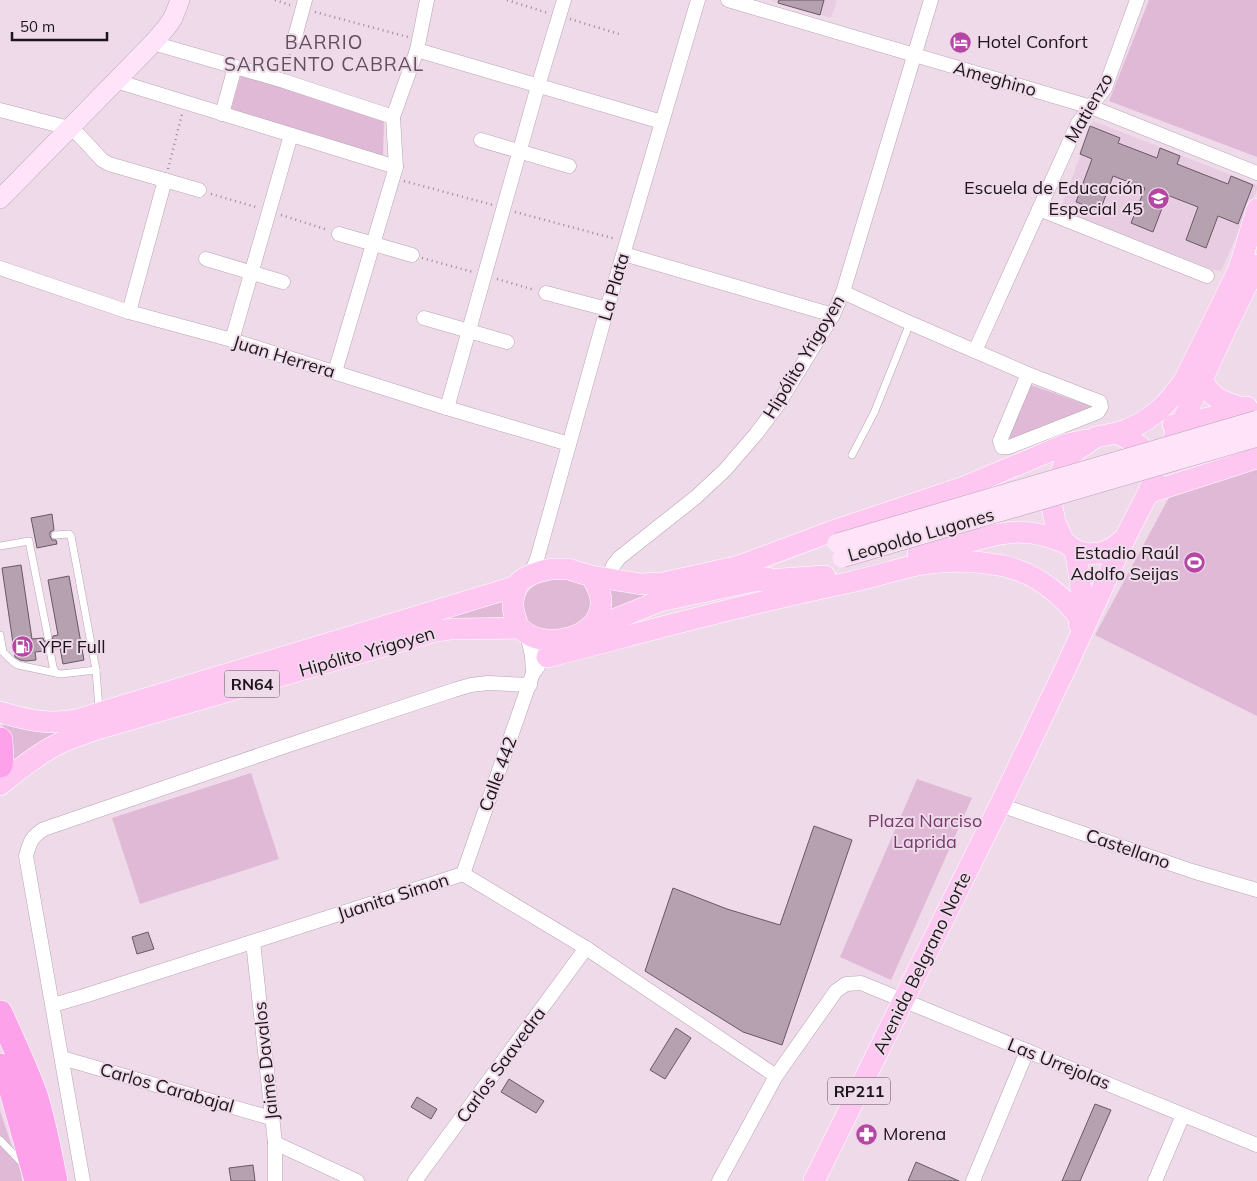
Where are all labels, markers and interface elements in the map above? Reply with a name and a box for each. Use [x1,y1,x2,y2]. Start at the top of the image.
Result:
scale bar [12,10,108,42]
text: 50 m [20,17,55,36]
district label: BARRIO SARGENTO CABRAL [224,30,424,76]
hotel icon: Hotel Confort [949,30,973,54]
place label: Hotel Confort [977,30,1088,53]
street label: Ameghino [951,56,1039,101]
street label: Matienzo [1059,69,1118,147]
place label: Escuela de Educación Especial 45 [964,176,1143,220]
school or university icon: Escuela de Educación Especial 45 [1147,186,1171,210]
street label: La Plata [593,250,634,323]
street label: Hipólito Yrigoyen [758,291,849,423]
street label: Juan Herrera [230,330,338,383]
street label: Leopoldo Lugones [845,503,997,566]
place label: Estadio Raúl Adolfo Seijas [1070,541,1179,585]
sports icon: Estadio Raúl Adolfo Seijas [1183,551,1207,575]
street label: Hipólito Yrigoyen [296,621,437,682]
fuel station icon: YPF Full [11,635,35,659]
place label: YPF Full [38,635,106,658]
road number: RN64 [224,671,280,698]
street label: Calle 442 [473,733,522,815]
park label: Plaza Narciso Laprida [868,809,982,853]
street label: Castellano [1083,823,1173,874]
street label: Juanita Simon [334,868,452,925]
street label: Avenida Belgrano Norte [867,868,976,1058]
street label: Jaime Davalos [248,1001,283,1121]
street label: Carlos Saavedra [451,1002,550,1127]
street label: Las Urrejolas [1004,1033,1114,1095]
street label: Carlos Carabajal [97,1057,237,1118]
road number: RP211 [828,1078,890,1104]
pharmacy icon: Morena [855,1122,879,1146]
place label: Morena [883,1122,946,1145]

